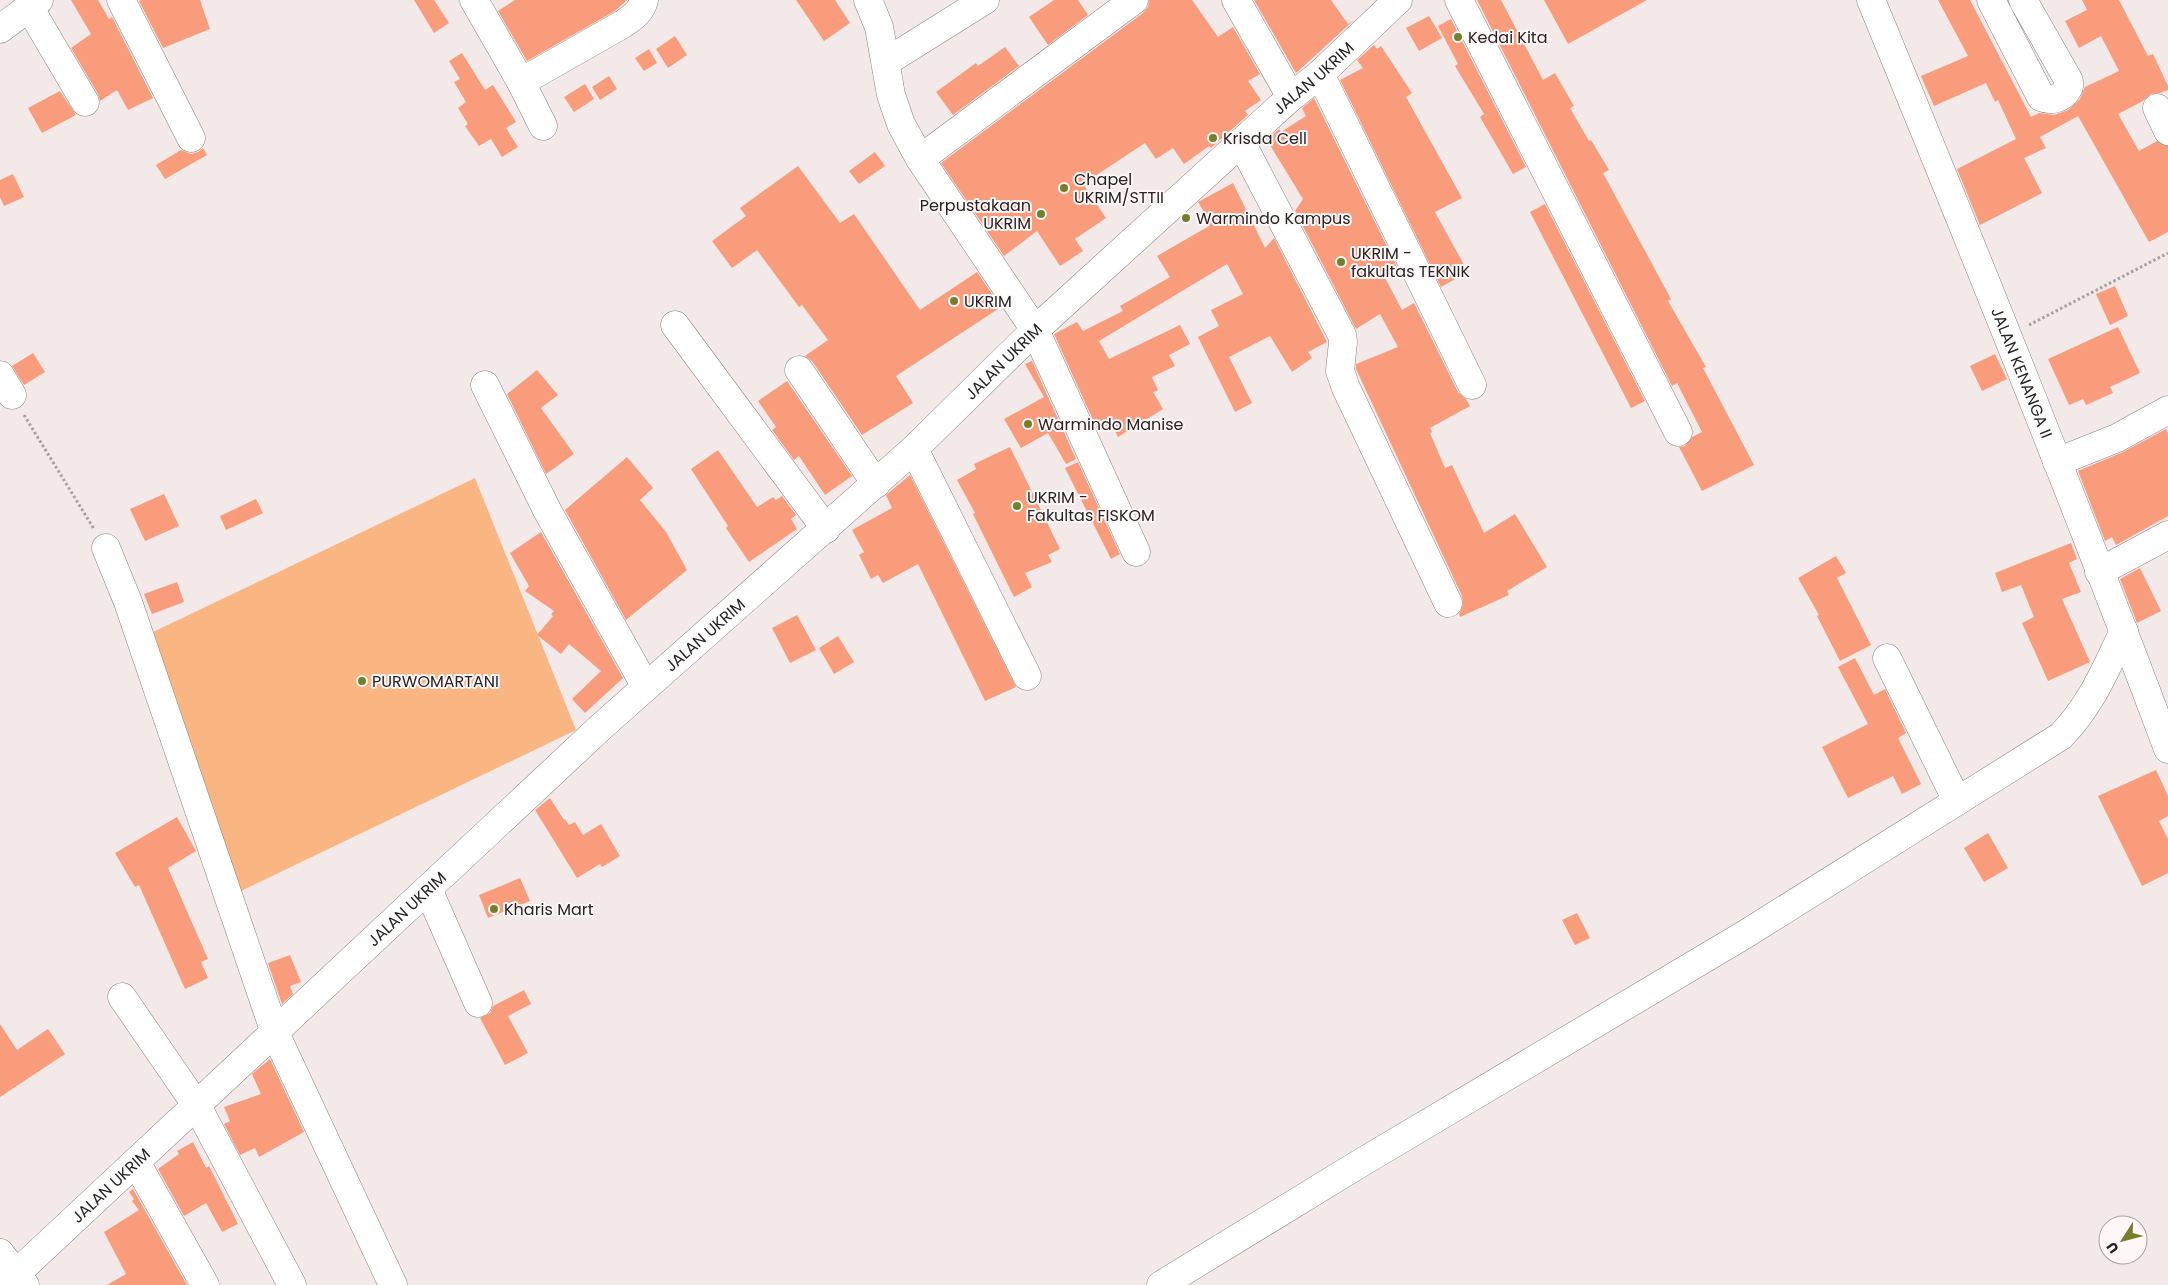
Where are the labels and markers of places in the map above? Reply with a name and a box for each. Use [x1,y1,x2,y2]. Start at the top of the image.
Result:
place label: Kedai Kita [1468,26,1548,49]
marker: Kedai Kita [1452,31,1464,43]
place label: Krisda Cell [1223,127,1307,150]
marker: Krisda Cell [1207,132,1219,144]
place label: Chapel UKRIM/STTII [1074,168,1164,209]
marker: Chapel UKRIM/STTII [1058,182,1070,194]
place label: Perpustakaan UKRIM [920,194,1031,235]
place label: Warmindo Kampus [1196,207,1351,230]
marker: Perpustakaan UKRIM [1035,208,1047,220]
marker: Warmindo Kampus [1180,212,1192,224]
place label: UKRIM - fakultas TEKNIK [1351,242,1470,283]
marker: UKRIM - fakultas TEKNIK [1335,256,1347,268]
place label: UKRIM [964,290,1012,313]
marker: UKRIM [948,295,960,307]
place label: Warmindo Manise [1038,413,1184,436]
marker: Warmindo Manise [1022,418,1034,430]
place label: UKRIM - Fakultas FISKOM [1027,486,1155,527]
marker: UKRIM - Fakultas FISKOM [1011,500,1023,512]
place label: PURWOMARTANI [372,670,499,693]
marker: PURWOMARTANI [356,675,368,687]
place label: Kharis Mart [504,898,594,921]
marker: Kharis Mart [488,903,500,915]

